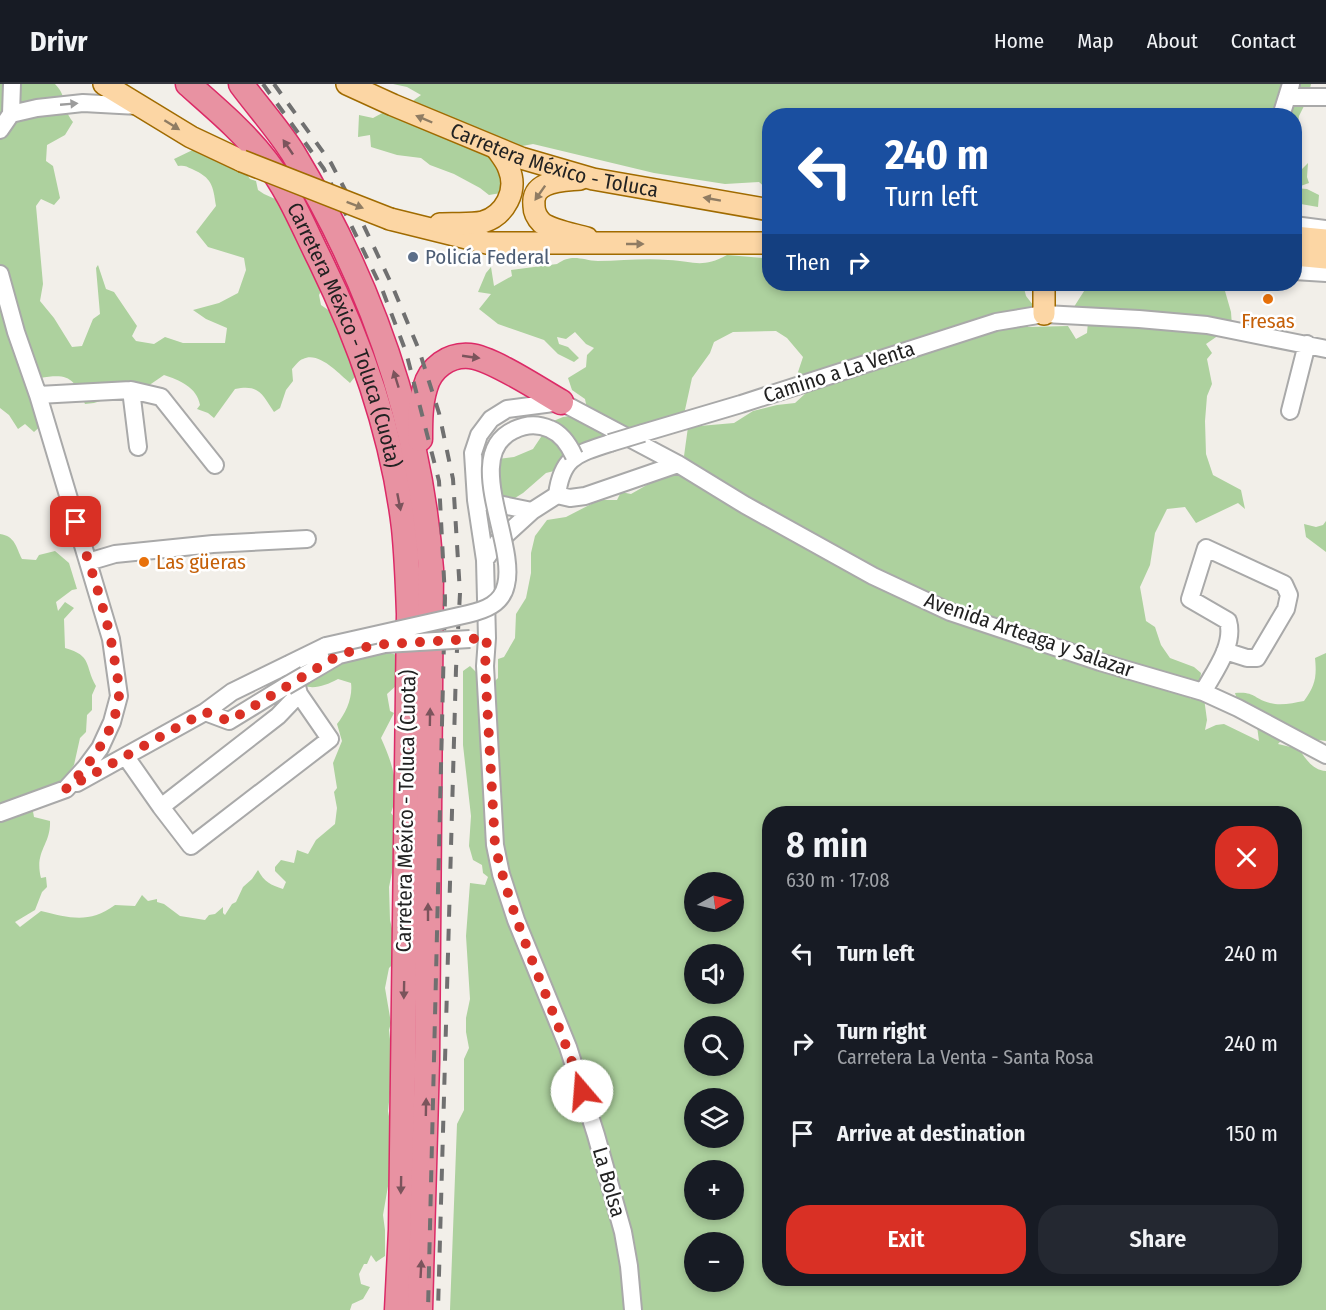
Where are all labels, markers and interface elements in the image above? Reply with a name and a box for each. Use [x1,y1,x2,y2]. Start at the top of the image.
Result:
text: Drivr [30,25,88,58]
text: Home [994,28,1044,54]
text: Map [1077,28,1114,54]
text: About [1147,28,1198,54]
text: Contact [1231,28,1296,54]
one-way arrow [60,99,79,109]
one-way arrow [416,114,433,123]
street label: Carretera México - Toluca [447,117,660,203]
one-way arrow [164,119,180,130]
text: 240 m [885,130,989,180]
icon: left [786,132,864,210]
one-way arrow [283,139,294,155]
text: Turn left [885,181,978,213]
one-way arrow [534,184,545,201]
one-way arrow [702,195,721,204]
street label: Carretera México - Toluca (Cuota) [281,198,407,470]
one-way arrow [347,201,365,211]
one-way arrow [625,239,644,249]
place label: Policía Federal [425,244,550,270]
icon: right [842,246,875,279]
text: Then [786,249,830,276]
marker: Policía Federal [406,250,420,264]
marker: Fresas [1261,292,1275,306]
place label: Fresas [1241,308,1295,334]
street label: Camino a La Venta [760,335,918,409]
one-way arrow [462,353,481,362]
one-way arrow [391,370,400,388]
one-way arrow [395,493,404,512]
pin [50,496,101,547]
icon: arrive [59,505,92,538]
place label: Las güeras [156,549,246,575]
marker: Las güeras [137,555,151,569]
street label: Avenida Arteaga y Salazar [921,587,1138,683]
street label: Carretera México - Toluca (Cuota) [391,669,421,953]
one-way arrow [425,708,435,727]
text: 8 min [786,823,868,867]
button: close [1215,826,1278,889]
text: 630 m · 17:08 [786,868,889,892]
north arrow [684,872,744,932]
map controls [684,872,744,1292]
one-way arrow [423,903,433,922]
icon: left [786,937,819,970]
text: Turn left [837,940,915,967]
text: 240 m [1225,940,1278,967]
button: sound [684,944,744,1004]
one-way arrow [399,981,409,1000]
button: search [684,1016,744,1076]
text: Turn right [837,1018,926,1045]
icon: right [786,1027,819,1060]
text: 240 m [1225,1030,1278,1057]
text: Carretera La Venta - Santa Rosa [837,1045,1094,1069]
position arrow [550,1059,614,1123]
button: layers [684,1088,744,1148]
one-way arrow [422,1098,431,1117]
icon: arrive [786,1117,819,1150]
text: Arrive at destination [837,1120,1025,1147]
text: 150 m [1226,1120,1278,1147]
street label: La Bolsa [587,1144,631,1220]
button: + [684,1160,744,1220]
one-way arrow [396,1176,406,1195]
button: Exit [786,1205,1026,1274]
button: Share [1038,1205,1278,1274]
button: − [684,1232,744,1292]
one-way arrow [417,1260,426,1279]

